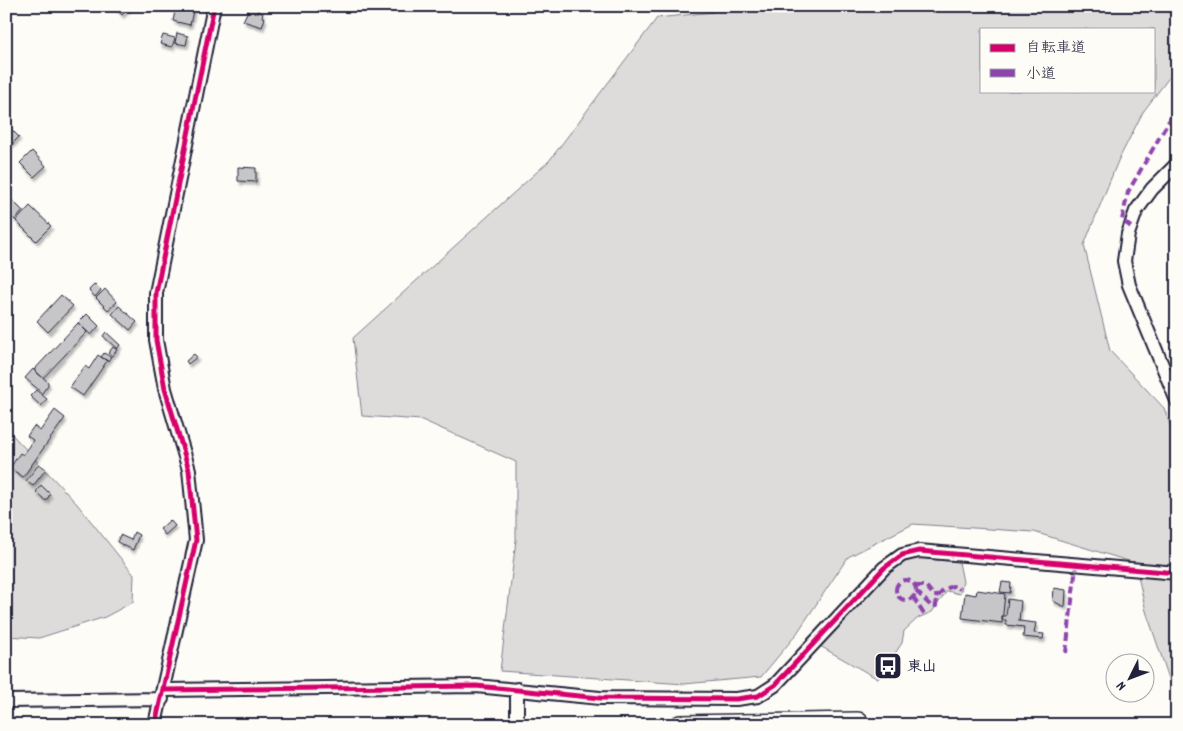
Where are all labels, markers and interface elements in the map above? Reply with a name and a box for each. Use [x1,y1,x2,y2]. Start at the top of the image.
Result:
legend [980,28,1156,92]
text: 自転車道 [1026,38,1086,60]
text: 小道 [1026,64,1056,86]
bus stop icon: 東山 [873,651,903,681]
north arrow [1106,654,1156,704]
place label: 東山 [907,657,937,679]
text: N [1112,676,1132,695]

